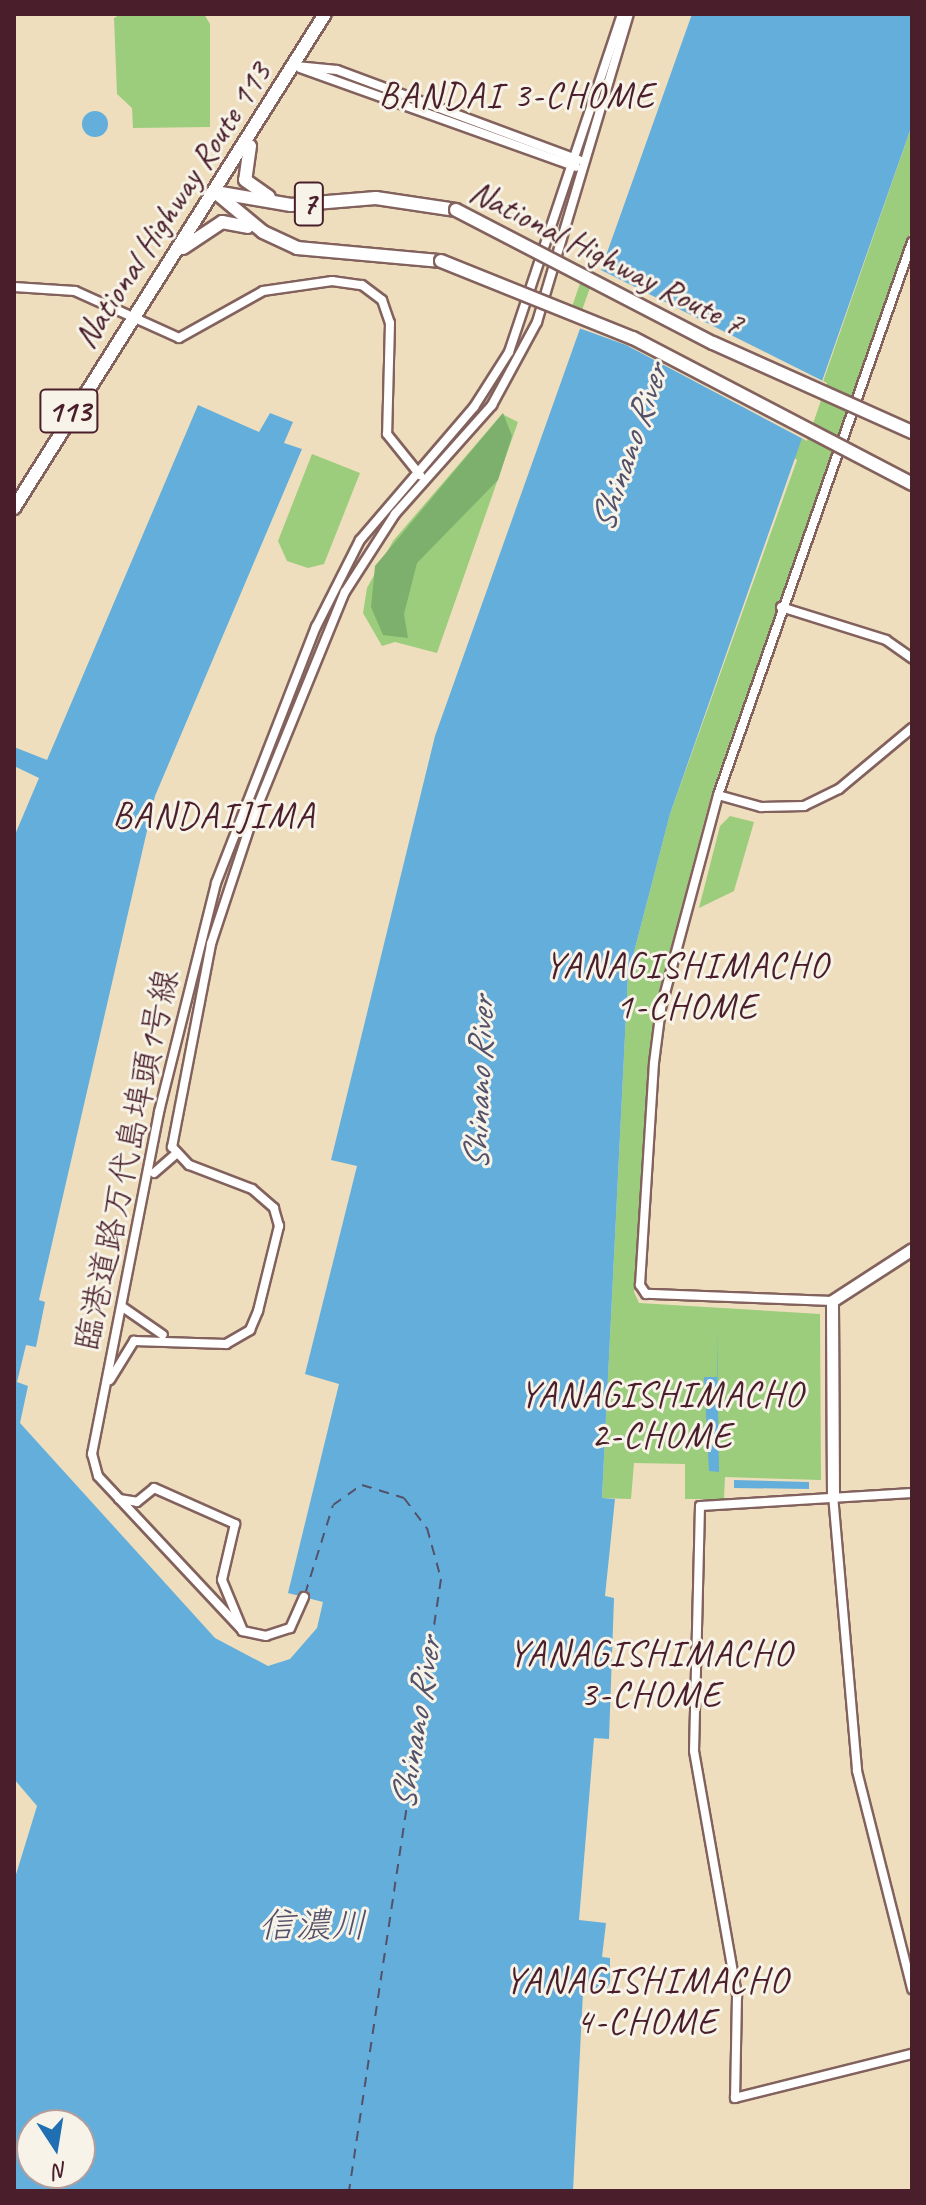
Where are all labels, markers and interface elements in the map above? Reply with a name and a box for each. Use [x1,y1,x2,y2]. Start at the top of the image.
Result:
street label: National Highway Route 113 [64,55,280,355]
district label: BANDAI 3-CHOME [380,74,654,118]
street label: National Highway Route 7 [463,170,751,344]
road number: 7 [293,176,325,232]
water label: Shinano River [580,359,678,537]
road number: 113 [39,383,99,439]
district label: BANDAIJIMA [115,794,313,838]
district label: YANAGISHIMACHO 1-CHOME [545,943,829,1028]
street label: 臨港道路万代島埠頭1号線 [66,965,186,1355]
water label: Shinano River [454,997,504,1171]
district label: YANAGISHIMACHO 2-CHOME [520,1372,804,1457]
district label: YANAGISHIMACHO 3-CHOME [509,1631,793,1716]
water label: Shinano River [381,1635,451,1813]
water label: 信濃川 [259,1904,367,1948]
district label: YANAGISHIMACHO 4-CHOME [505,1958,789,2043]
north arrow [16,2109,96,2189]
text: N [51,2155,70,2186]

